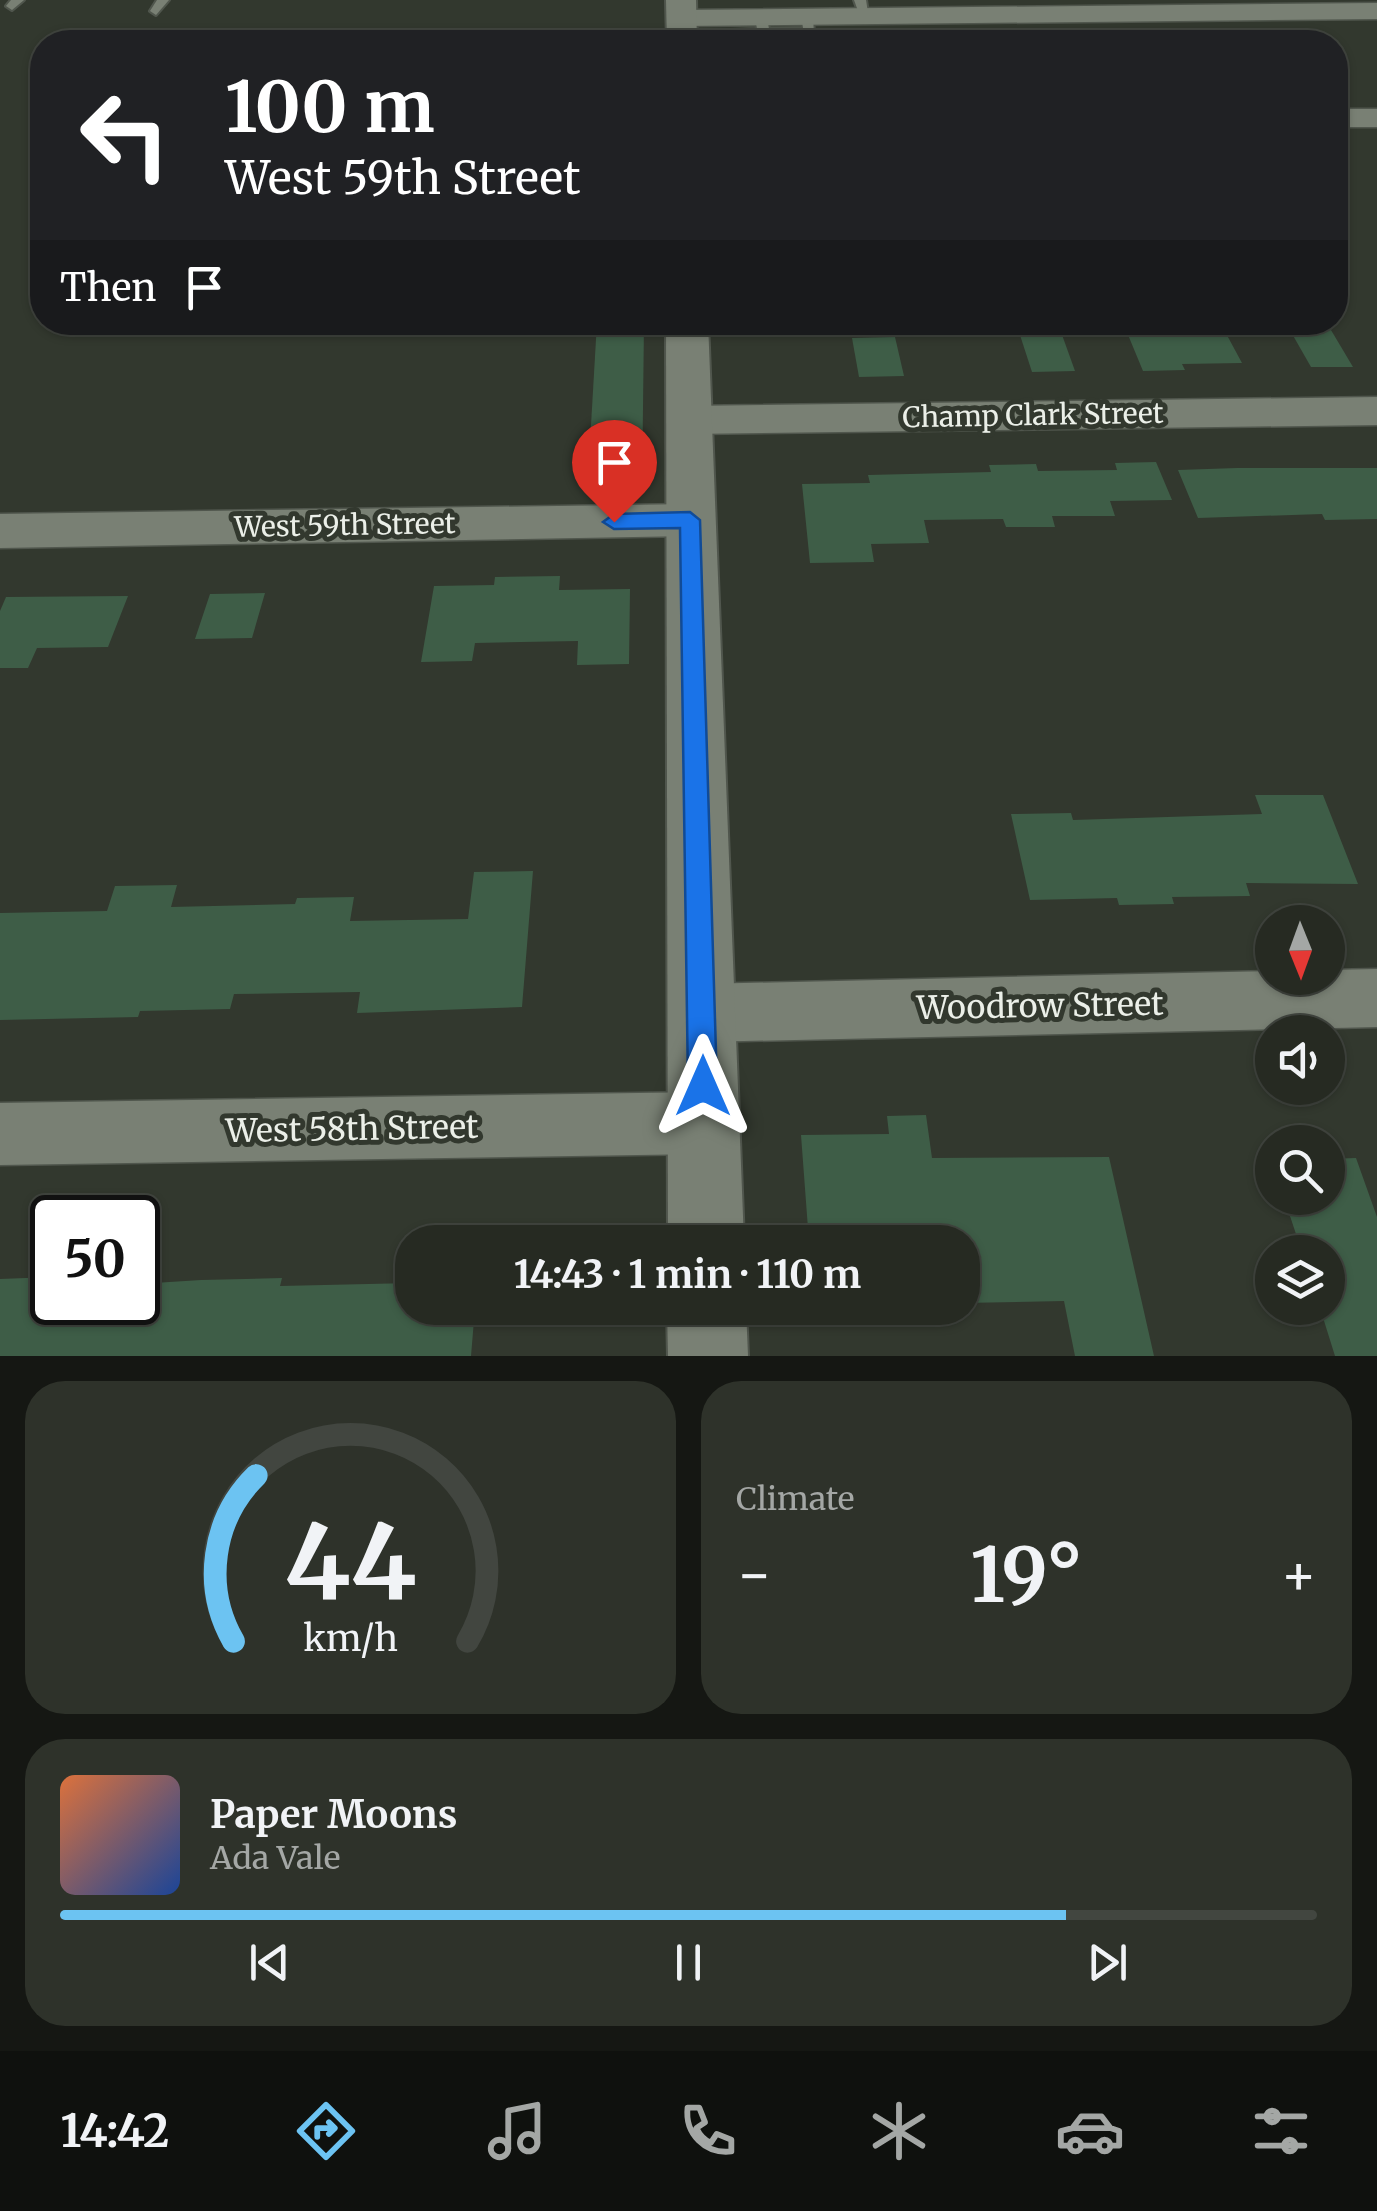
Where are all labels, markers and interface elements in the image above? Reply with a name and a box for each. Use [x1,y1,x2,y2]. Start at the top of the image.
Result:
text: 100 m [225,63,435,151]
icon: left [60,70,190,200]
text: West 59th Street [225,150,581,206]
icon: arrive [177,260,232,315]
text: Then [60,264,157,311]
street label: Champ Clark Street [902,395,1164,435]
pin [572,420,657,523]
icon: arrive [587,435,642,490]
street label: West 59th Street [233,505,456,545]
north arrow [1255,905,1345,995]
map controls [1255,905,1345,1325]
street label: Woodrow Street [915,984,1164,1028]
button: sound [1255,1015,1345,1105]
position arrow [651,1034,755,1138]
street label: West 58th Street [224,1107,479,1151]
button: search [1255,1125,1345,1215]
speed limit sign: 50 [30,1195,160,1325]
button: layers [1255,1235,1345,1325]
text: 14:43 · 1 min · 110 m [514,1251,861,1298]
text: Climate [736,1479,854,1519]
text: 44 [284,1497,417,1627]
text: 19° [970,1528,1083,1622]
text: − [736,1540,773,1609]
text: + [1280,1540,1317,1609]
text: km/h [303,1616,398,1661]
text: Paper Moons [210,1791,457,1838]
text: Ada Vale [210,1838,340,1878]
icon: previous [242,1935,297,1990]
icon: pause [661,1935,716,1990]
icon: next [1080,1935,1135,1990]
icon: directions [291,2096,361,2166]
icon: music [482,2096,552,2166]
icon: phone [673,2096,743,2166]
icon: climate [864,2096,934,2166]
icon: car [1055,2096,1125,2166]
icon: filters [1246,2096,1316,2166]
text: 14:42 [61,2103,169,2159]

